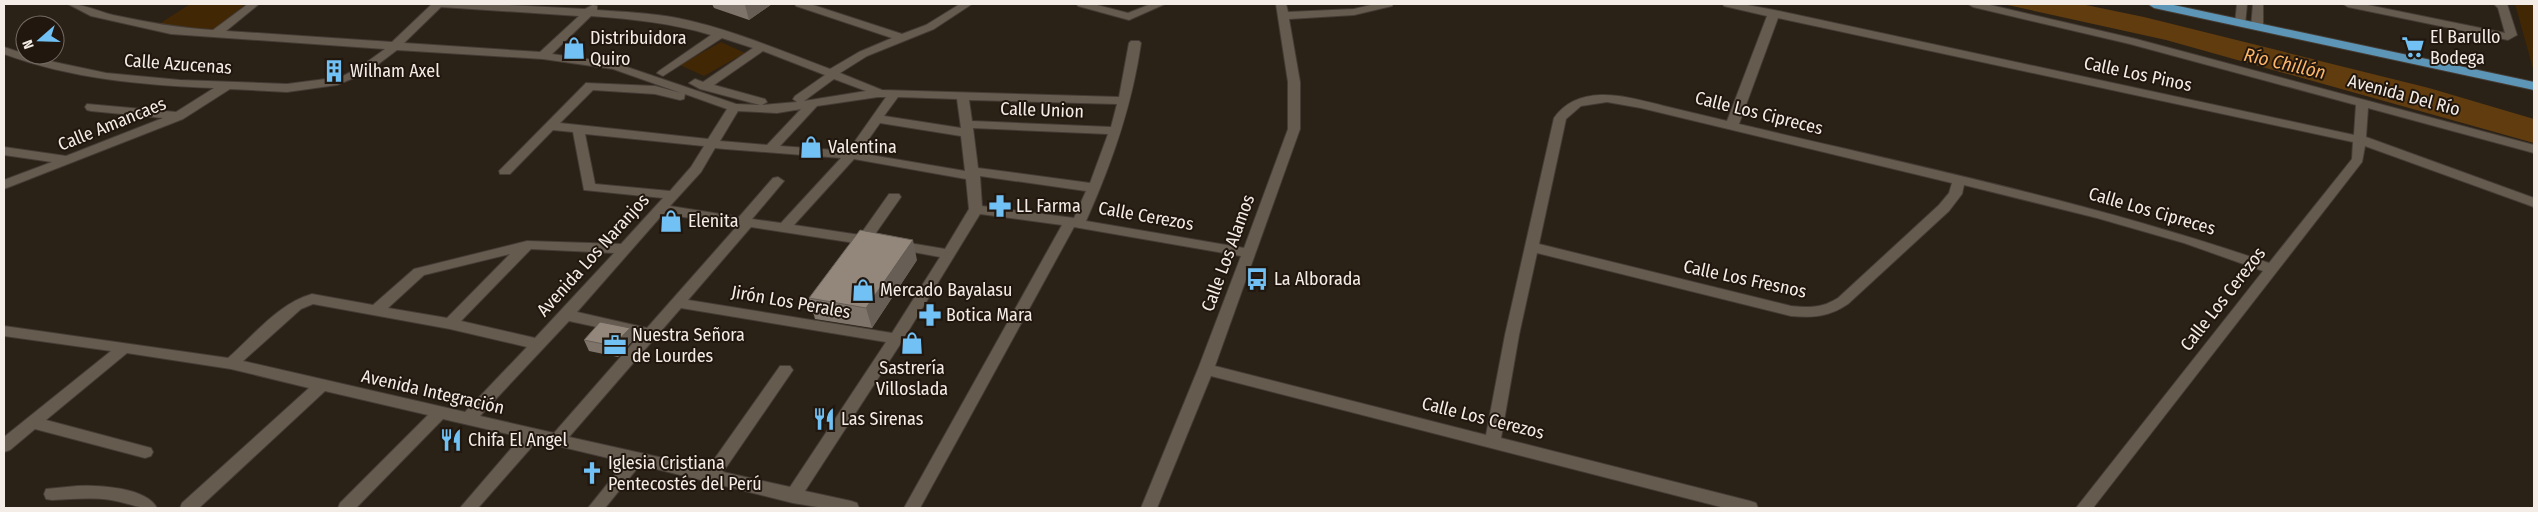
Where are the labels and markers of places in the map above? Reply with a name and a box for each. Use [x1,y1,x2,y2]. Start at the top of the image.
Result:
place label: El Barullo Bodega [2430,26,2501,69]
place label: Distribuidora Quiro [590,27,687,70]
supermarket icon: El Barullo Bodega [2400,34,2426,60]
shop icon: Distribuidora Quiro [561,35,587,61]
building icon: Wilham Axel [321,58,347,84]
place label: Wilham Axel [350,60,440,82]
shop icon: Valentina [798,134,824,160]
place label: Valentina [828,136,897,158]
pharmacy icon: LL Farma [987,193,1013,219]
place label: LL Farma [1016,195,1081,217]
shop icon: Elenita [658,208,684,234]
place label: Elenita [688,210,739,232]
bus stop icon: La Alborada [1244,266,1270,292]
place label: La Alborada [1274,268,1361,290]
shop icon: Mercado Bayalasu [850,277,876,303]
place label: Mercado Bayalasu [880,279,1012,301]
pharmacy icon: Botica Mara [917,302,943,328]
place label: Botica Mara [946,304,1033,326]
place label: Nuestra Señora de Lourdes [632,324,745,367]
shop icon: Sastrería Villoslada [899,330,925,356]
office icon: Nuestra Señora de Lourdes [602,332,628,358]
place label: Sastrería Villoslada [876,357,948,400]
restaurant icon: Las Sirenas [811,406,837,432]
place label: Las Sirenas [841,408,924,430]
restaurant icon: Chifa El Angel [438,427,464,453]
place label: Chifa El Angel [468,429,567,451]
place label: Iglesia Cristiana Pentecostés del Perú [608,452,762,495]
church icon: Iglesia Cristiana Pentecostés del Perú [579,460,605,486]

